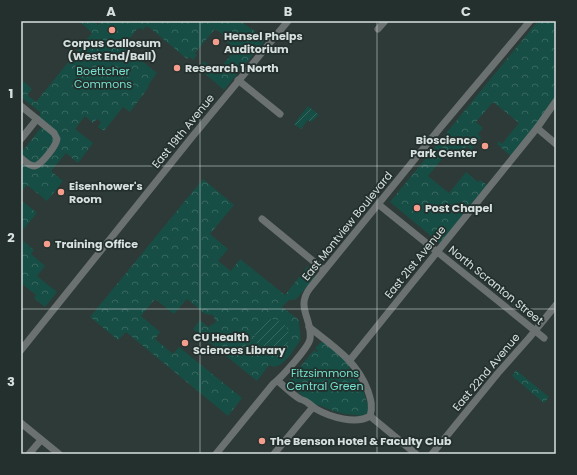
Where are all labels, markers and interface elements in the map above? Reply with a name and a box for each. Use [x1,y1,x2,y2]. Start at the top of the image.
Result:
text: A [106,2,116,21]
text: B [284,2,293,21]
text: C [461,2,471,21]
marker: Corpus Callosum (West End/Ball) [107,25,117,35]
place label: Hensel Phelps Auditorium [224,28,303,57]
place label: Corpus Callosum (West End/Ball) [63,35,161,64]
marker: Hensel Phelps Auditorium [211,37,221,47]
place label: Research 1 North [185,60,279,76]
park label: Boettcher Commons [74,63,132,92]
marker: Research 1 North [172,63,182,73]
text: 1 [9,84,13,103]
street label: East 19th Avenue [148,90,218,172]
place label: Bioscience Park Center [410,132,477,161]
marker: Bioscience Park Center [480,141,490,151]
street label: East Montview Boulevard [298,168,396,284]
place label: Eisenhower's Room [69,178,143,207]
marker: Eisenhower's Room [56,187,66,197]
place label: Post Chapel [425,200,493,216]
marker: Post Chapel [412,203,422,213]
street label: East 21st Avenue [381,222,450,302]
text: 2 [7,228,15,247]
place label: Training Office [55,236,138,252]
marker: Training Office [42,239,52,249]
street label: North Scranton Street [445,242,547,328]
place label: CU Health Sciences Library [193,329,286,358]
street label: East 22nd Avenue [449,330,523,414]
marker: CU Health Sciences Library [180,338,190,348]
park label: Fitzsimmons Central Green [287,365,363,394]
text: 3 [7,372,15,391]
place label: The Benson Hotel & Faculty Club [270,433,452,449]
marker: The Benson Hotel & Faculty Club [257,436,267,446]

